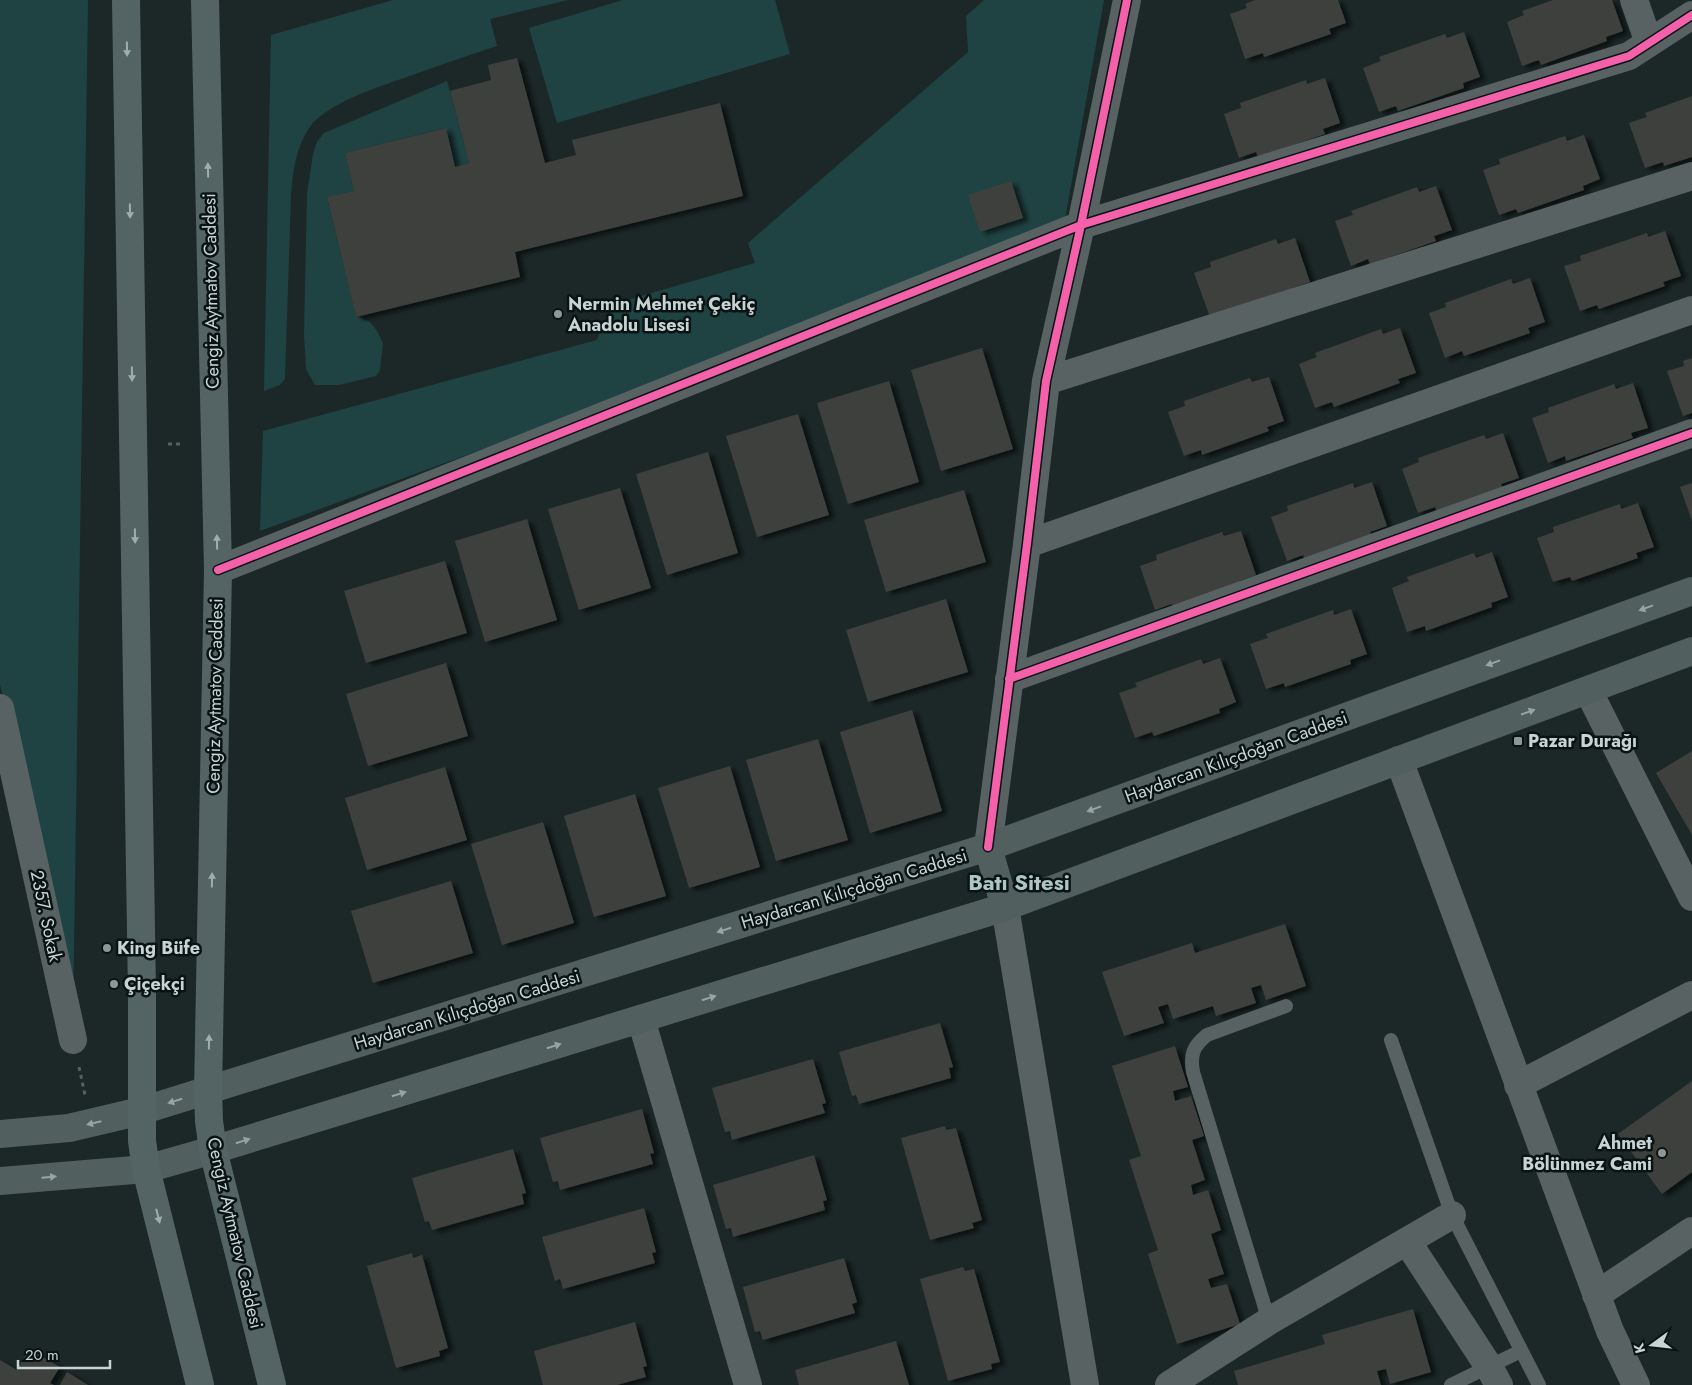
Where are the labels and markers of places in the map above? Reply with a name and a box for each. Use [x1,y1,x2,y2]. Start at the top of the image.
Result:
place label: Nermin Mehmet Çekiç Anadolu Lisesi [567,291,755,338]
marker: Nermin Mehmet Çekiç Anadolu Lisesi [552,308,564,320]
place label: Pazar Durağı [1528,728,1637,754]
marker: Pazar Durağı [1512,735,1524,747]
place label: King Büfe [117,935,200,961]
marker: King Büfe [101,942,113,954]
place label: Çiçekçi [124,971,185,997]
marker: Çiçekçi [108,978,120,990]
place label: Ahmet Bölünmez Cami [1522,1130,1652,1177]
marker: Ahmet Bölünmez Cami [1656,1147,1668,1159]

